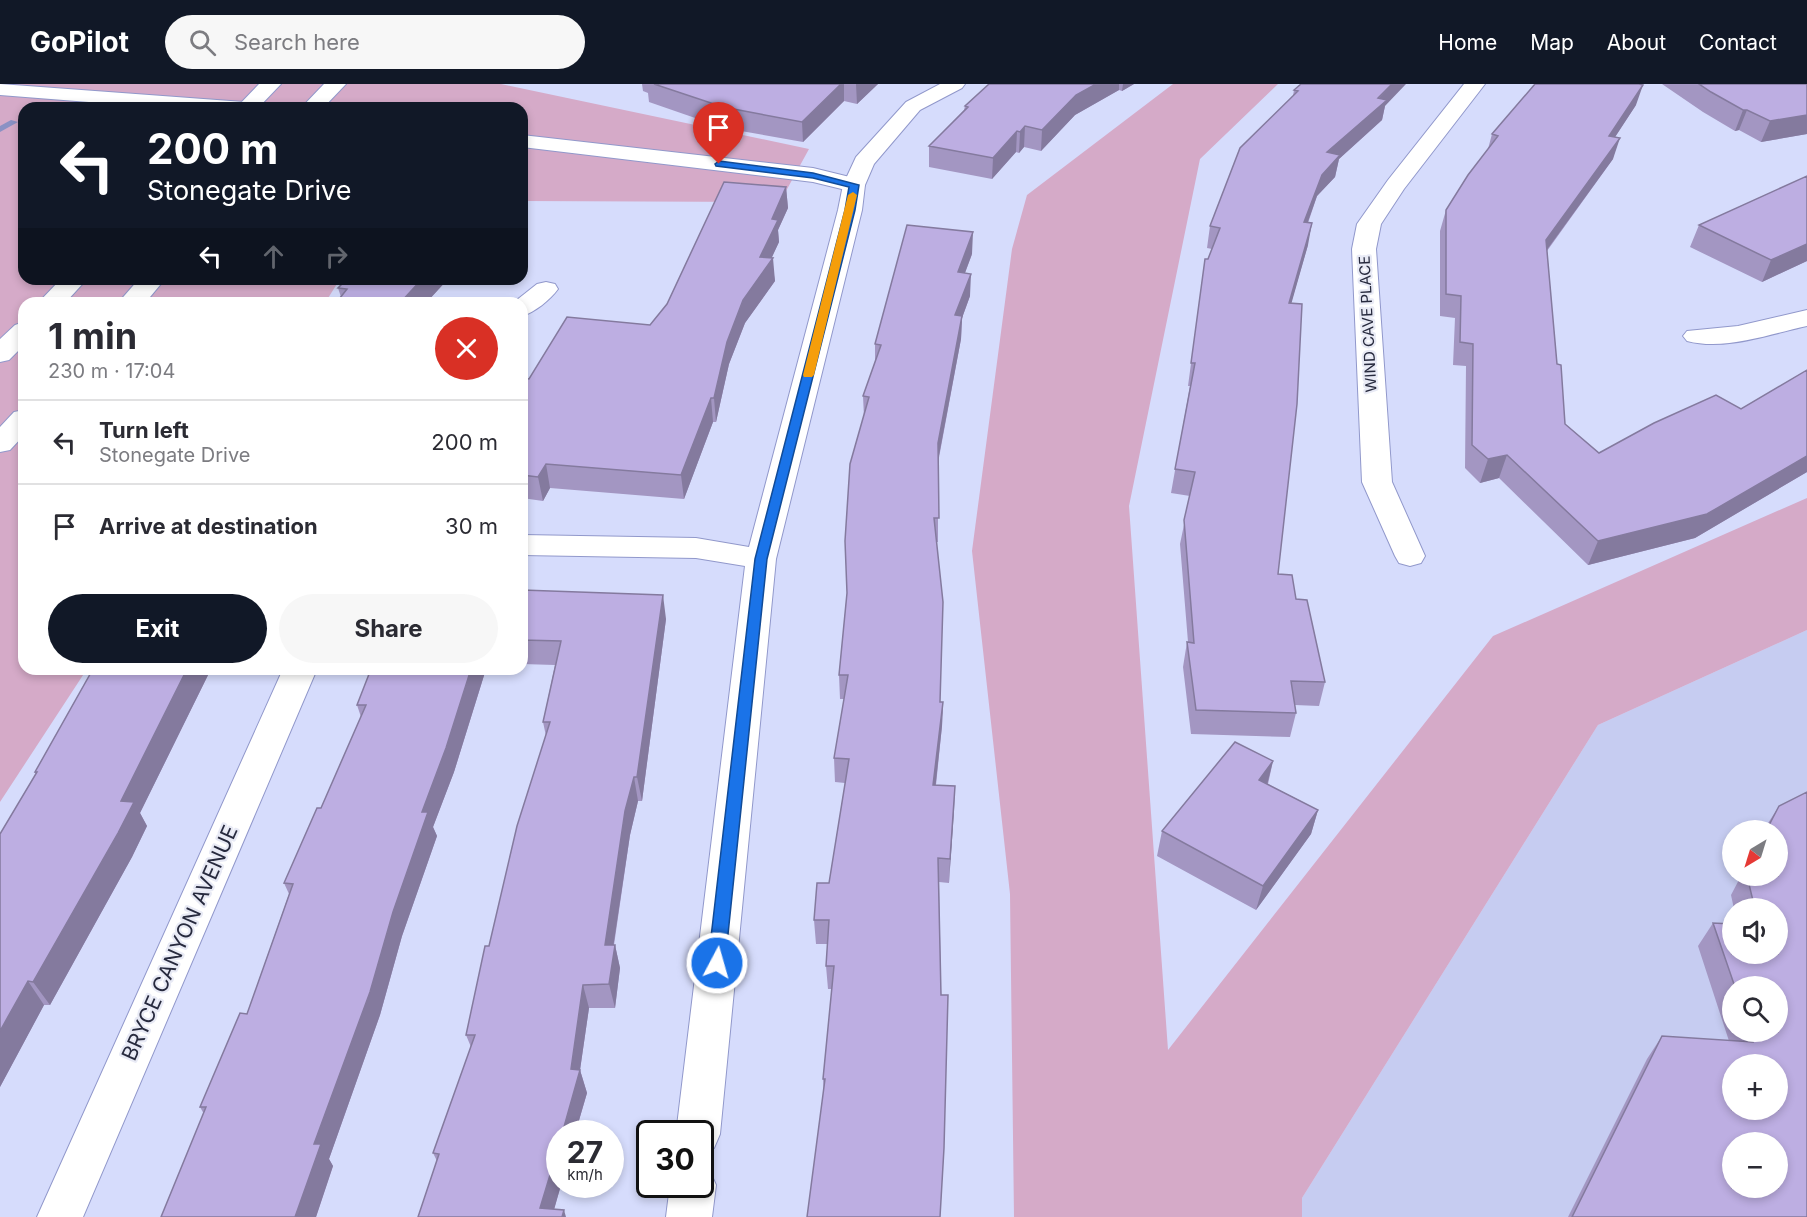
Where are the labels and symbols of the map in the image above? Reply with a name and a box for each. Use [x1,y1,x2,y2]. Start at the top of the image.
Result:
pin [693,102,744,164]
street label: WIND CAVE PLACE [1354,255,1381,393]
north arrow [1722,820,1788,886]
street label: BRYCE CANYON AVENUE [116,821,243,1064]
position arrow [685,931,749,995]
speed limit sign: 30 [636,1120,714,1198]

